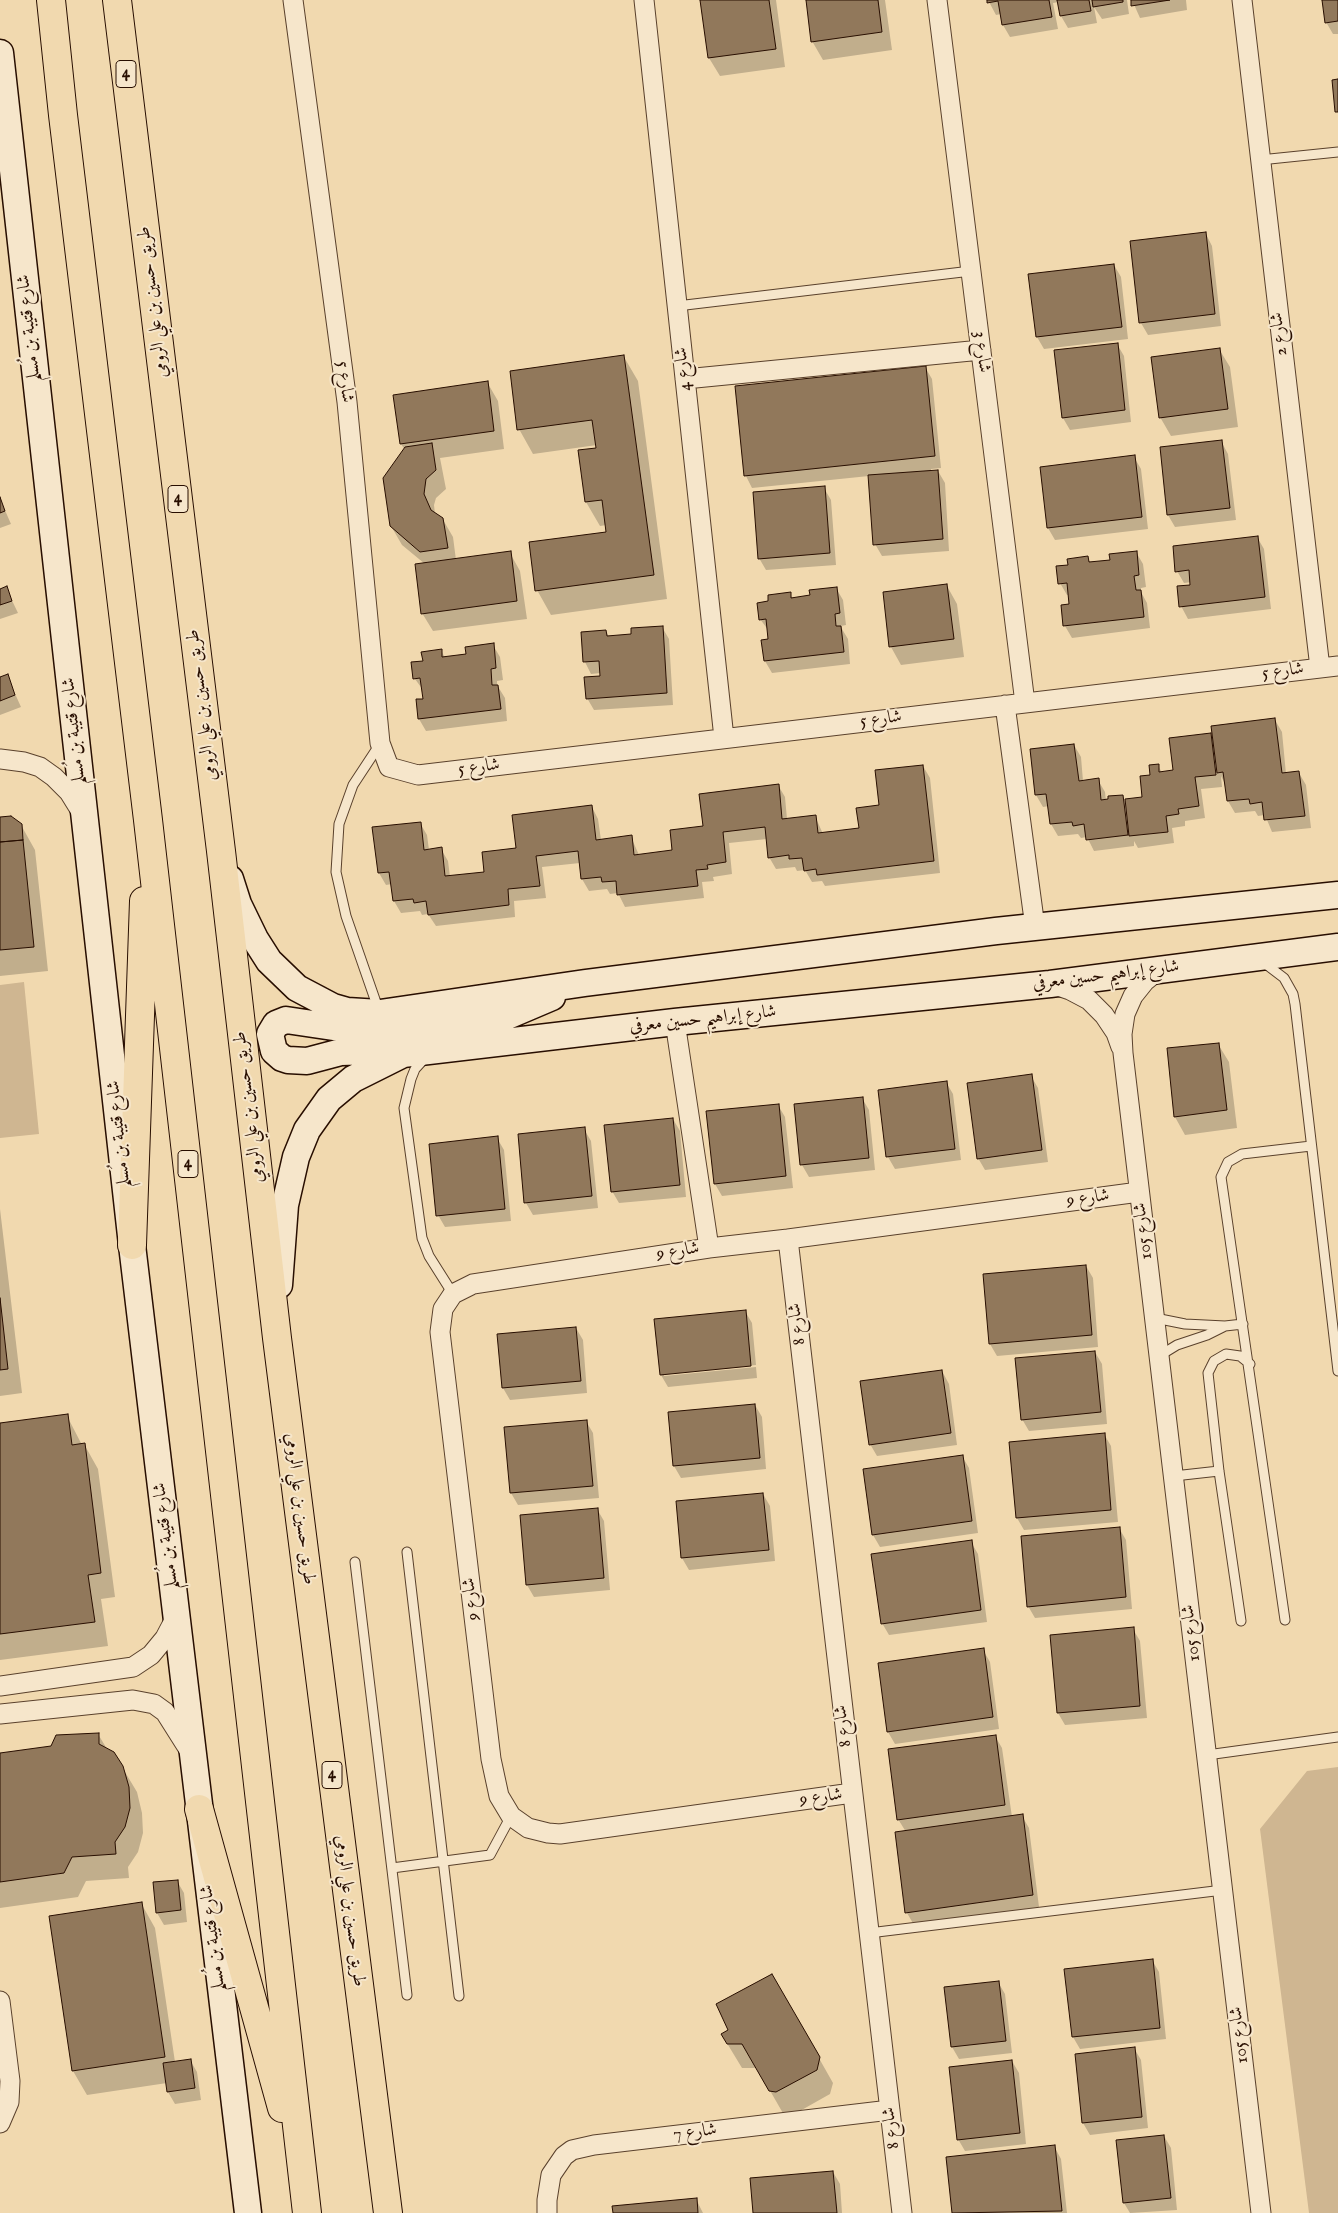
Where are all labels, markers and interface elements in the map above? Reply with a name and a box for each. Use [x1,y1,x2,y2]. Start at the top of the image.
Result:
road number: 4 [116,61,136,88]
street label: طريق حسين بن علي الرومي [134,225,174,379]
street label: شارع قتيبة بن مُسلم [14,273,46,383]
street label: شارع 2 [1267,311,1293,357]
street label: شارع 3 [968,330,994,374]
street label: شارع 4 [671,346,697,392]
street label: شارع 5 [331,360,357,404]
road number: 4 [168,486,188,512]
street label: طريق حسين بن علي الرومي [183,628,223,782]
street label: شارع 5 [1261,659,1305,685]
street label: شارع قتيبة بن مُسلم [59,676,91,786]
street label: شارع 5 [859,707,903,733]
street label: شارع 5 [457,755,501,781]
street label: شارع إبراهيم حسين معرفي [1032,956,1180,996]
street label: شارع إبراهيم حسين معرفي [629,1002,777,1038]
street label: طريق حسين بن علي الرومي [230,1030,270,1184]
street label: شارع قتيبة بن مُسلم [104,1079,136,1189]
road number: 4 [178,1150,198,1178]
street label: شارع 9 [1065,1185,1111,1213]
street label: شارع 105 [1130,1201,1158,1261]
street label: شارع 9 [655,1238,701,1266]
street label: شارع 8 [785,1302,811,1346]
street label: طريق حسين بن علي الرومي [279,1432,319,1586]
street label: شارع قتيبة بن مُسلم [150,1481,184,1591]
street label: شارع 9 [459,1576,485,1622]
street label: شارع 105 [1178,1603,1206,1663]
street label: شارع 8 [831,1704,857,1748]
road number: 4 [322,1762,342,1788]
street label: شارع 9 [798,1784,844,1812]
street label: طريق حسين بن علي الرومي [329,1834,369,1988]
street label: شارع قتيبة بن مُسلم [197,1883,231,1993]
street label: شارع 105 [1226,2005,1254,2065]
street label: شارع 8 [879,2106,905,2150]
street label: شارع 7 [672,2120,718,2146]

